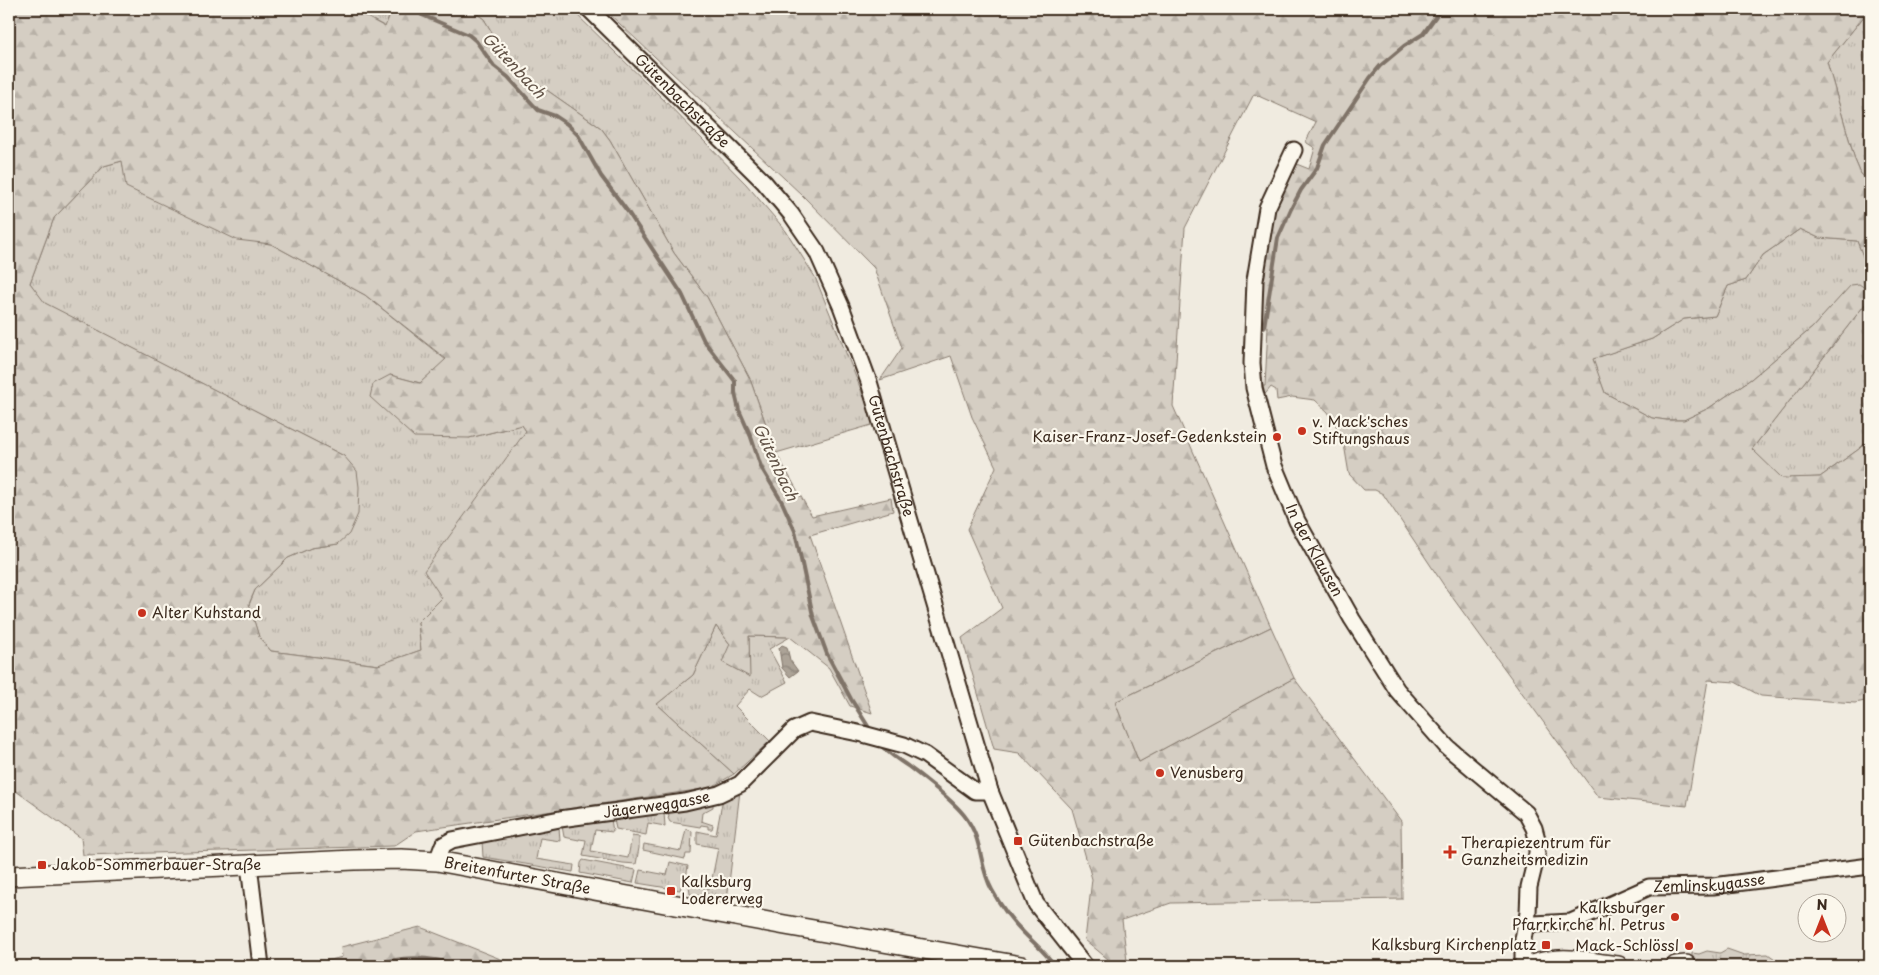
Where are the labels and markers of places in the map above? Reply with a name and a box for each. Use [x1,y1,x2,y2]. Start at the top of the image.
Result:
place label: v. Mack'sches Stiftungshaus [1312,409,1410,449]
place label: Kaiser-Franz-Josef-Gedenkstein [1032,424,1267,447]
marker: v. Mack'sches Stiftungshaus [1296,425,1308,437]
marker: Kaiser-Franz-Josef-Gedenkstein [1271,431,1283,443]
place label: Alter Kuhstand [152,600,261,623]
marker: Alter Kuhstand [136,607,148,619]
place label: Venusberg [1170,760,1244,783]
marker: Venusberg [1154,767,1166,779]
place label: Gütenbachstraße [1028,828,1154,851]
place label: Therapiezentrum für Ganzheitsmedizin [1461,830,1611,870]
marker: Gütenbachstraße [1012,835,1024,847]
marker: Therapiezentrum für Ganzheitsmedizin [1443,845,1457,859]
place label: Jakob-Sommerbauer-Straße [52,852,261,875]
marker: Jakob-Sommerbauer-Straße [36,859,48,871]
place label: Kalksburg Lodererweg [681,869,763,909]
marker: Kalksburg Lodererweg [665,885,677,897]
place label: Kalksburger Pfarrkirche hl. Petrus [1512,895,1665,935]
marker: Kalksburger Pfarrkirche hl. Petrus [1669,911,1681,923]
place label: Kalksburg Kirchenplatz [1371,932,1536,955]
place label: Mack-Schlössl [1575,933,1679,956]
marker: Kalksburg Kirchenplatz [1540,939,1552,951]
marker: Mack-Schlössl [1683,940,1695,952]

